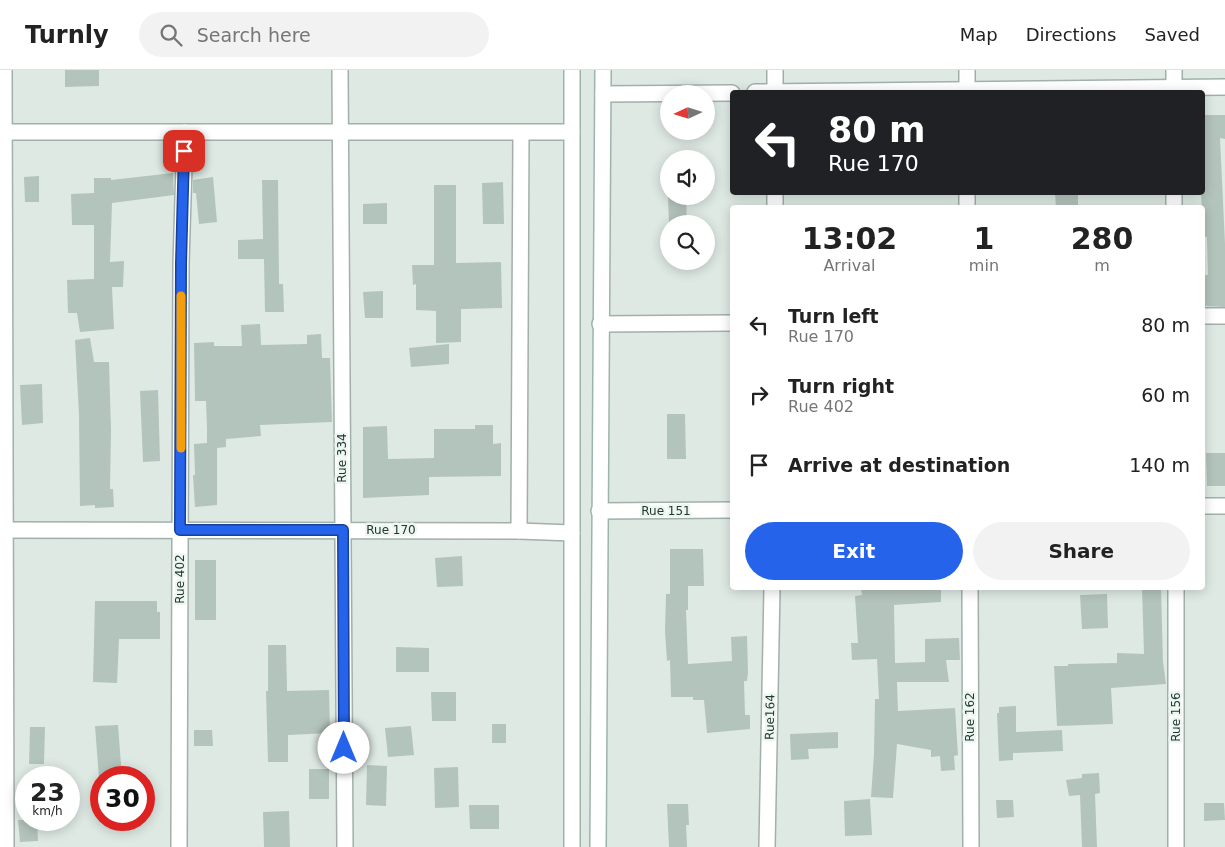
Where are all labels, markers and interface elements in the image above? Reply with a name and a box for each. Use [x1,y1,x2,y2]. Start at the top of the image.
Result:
search box [139,12,489,57]
text: Turnly [25,21,109,49]
icon: search [157,21,185,49]
text: Search here [197,24,311,46]
text: Map [960,24,998,45]
text: Directions [1026,24,1116,45]
text: Saved [1144,24,1200,45]
north arrow [660,85,715,140]
map controls [660,85,715,270]
icon: left [745,110,810,175]
text: 80 m [828,110,925,150]
pin [163,130,205,172]
icon: arrive [170,137,198,165]
button: sound [660,150,715,205]
text: Rue 170 [828,151,919,176]
button: search [660,215,715,270]
text: 13:02 [802,221,897,256]
text: 1 [973,221,994,256]
text: 280 [1071,221,1133,256]
text: Arrival [823,256,875,275]
text: min [969,256,999,275]
text: m [1094,256,1110,275]
text: Turn left [788,305,879,327]
icon: left [745,311,773,339]
text: 80 m [1141,314,1190,336]
text: Rue 170 [788,327,854,346]
text: Turn right [788,375,894,397]
icon: right [745,381,773,409]
text: 60 m [1141,384,1190,406]
text: Rue 402 [788,397,854,416]
street label: Rue 334 [335,433,349,483]
icon: arrive [745,451,773,479]
text: Arrive at destination [788,454,1010,476]
text: 140 m [1129,454,1190,476]
street label: Rue 151 [641,504,691,518]
button: Exit [745,522,963,580]
button: Share [973,522,1190,580]
street label: Rue 170 [366,523,416,537]
street label: Rue 402 [173,554,187,604]
street label: Rue 162 [963,692,977,742]
street label: Rue 156 [1169,692,1183,742]
street label: Rue164 [763,694,777,740]
position arrow [317,721,369,773]
speed limit sign: 30 [90,766,155,831]
text: 23 [30,778,65,807]
text: km/h [32,804,63,818]

